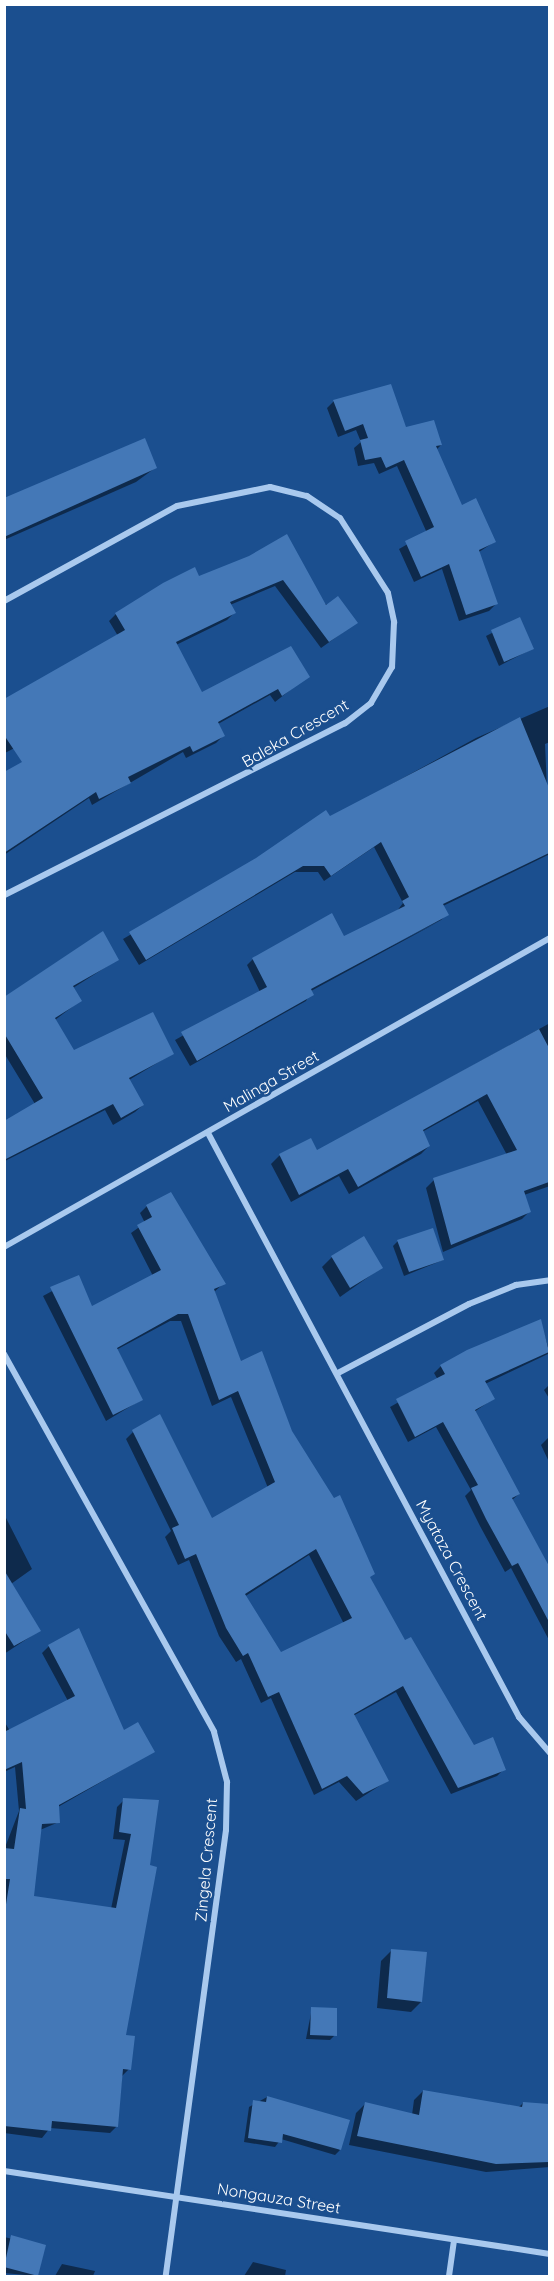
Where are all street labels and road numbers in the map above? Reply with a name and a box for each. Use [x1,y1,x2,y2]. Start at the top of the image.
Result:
street label: Baleka Crescent [238,695,352,771]
street label: Malinga Street [220,1046,322,1116]
street label: Myataza Crescent [412,1496,492,1624]
street label: Zingela Crescent [191,1797,221,1923]
street label: Nongauza Street [216,2179,342,2217]

